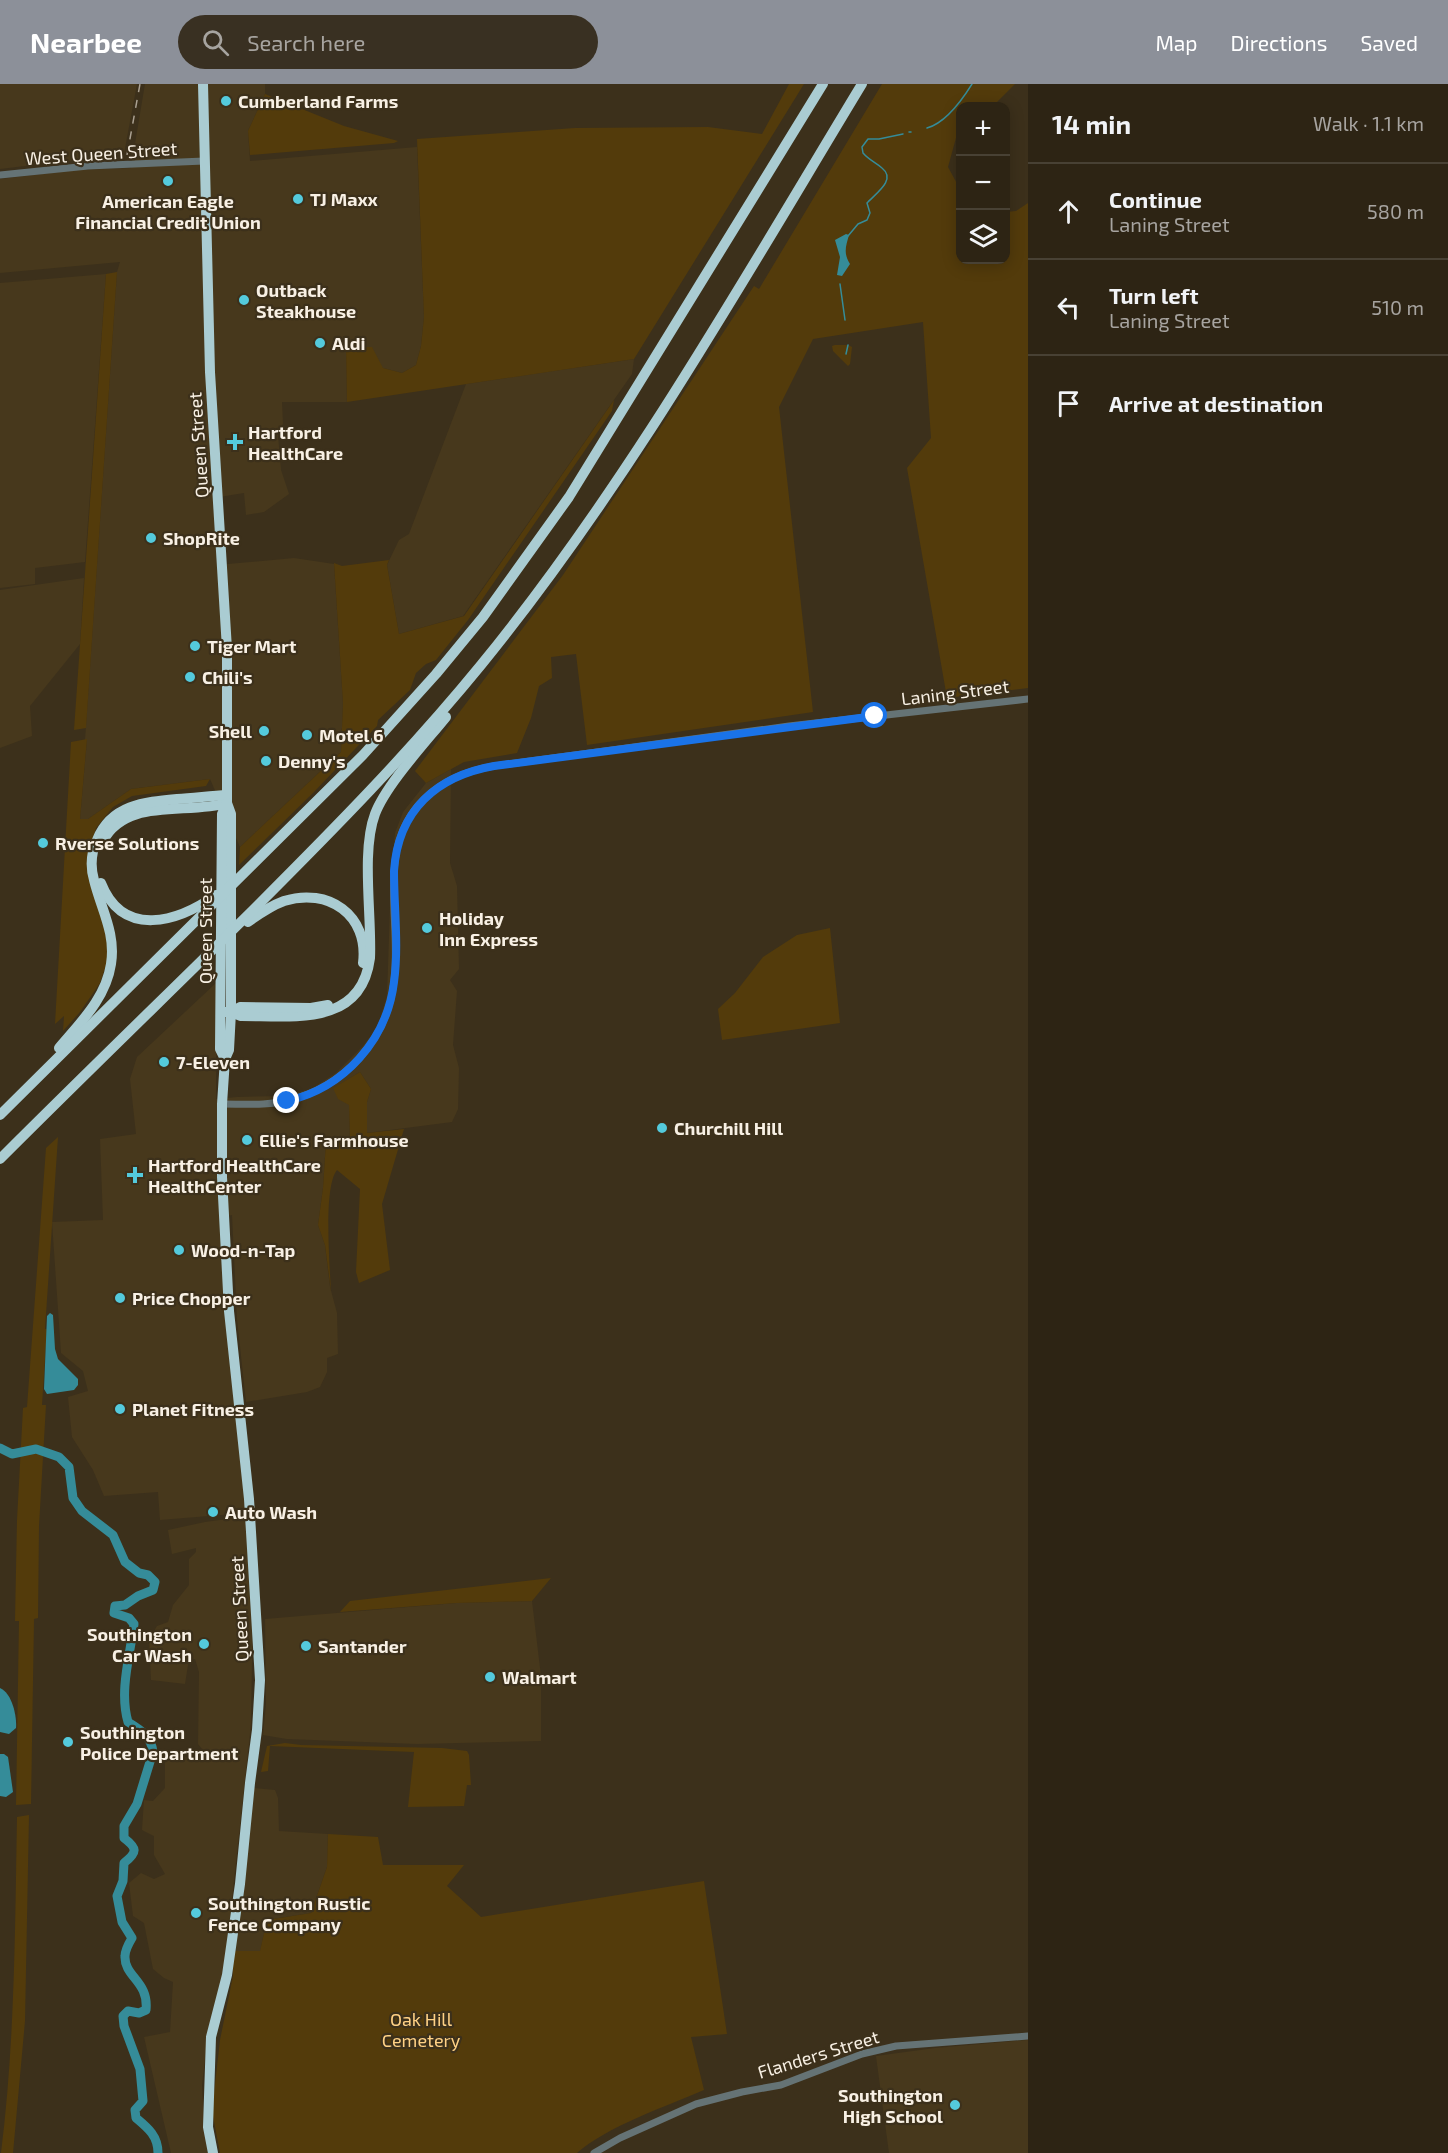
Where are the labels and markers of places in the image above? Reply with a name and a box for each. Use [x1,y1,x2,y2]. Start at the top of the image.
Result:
place label: Cumberland Farms [238,90,398,112]
marker: Cumberland Farms [219,94,233,108]
marker: American Eagle Financial Credit Union [161,174,175,188]
place label: TJ Maxx [310,188,379,210]
place label: American Eagle Financial Credit Union [75,190,261,233]
marker: TJ Maxx [291,192,305,206]
place label: Outback Steakhouse [256,279,356,322]
marker: Outback Steakhouse [237,293,251,307]
place label: Aldi [332,332,365,354]
marker: Aldi [313,336,327,350]
place label: Hartford HealthCare [248,421,343,464]
marker: Hartford HealthCare [226,433,244,451]
place label: ShopRite [163,527,240,549]
marker: ShopRite [144,531,158,545]
place label: Tiger Mart [207,635,297,657]
marker: Tiger Mart [188,639,202,653]
place label: Chili's [202,666,253,688]
marker: Chili's [183,670,197,684]
place label: Shell [209,720,252,742]
marker: Shell [257,724,271,738]
place label: Motel 6 [319,724,384,746]
marker: Motel 6 [300,728,314,742]
place label: Denny's [278,750,346,772]
marker: Denny's [259,754,273,768]
place label: Rverse Solutions [55,832,199,854]
marker: Rverse Solutions [36,836,50,850]
place label: Holiday Inn Express [439,907,538,950]
marker: Holiday Inn Express [420,921,434,935]
place label: 7-Eleven [176,1051,250,1073]
marker: 7-Eleven [157,1055,171,1069]
place label: Churchill Hill [674,1117,783,1139]
marker: Churchill Hill [655,1121,669,1135]
place label: Ellie's Farmhouse [259,1129,409,1151]
marker: Ellie's Farmhouse [240,1133,254,1147]
place label: Hartford HealthCare HealthCenter [148,1154,321,1197]
marker: Hartford HealthCare HealthCenter [126,1166,144,1184]
place label: Wood-n-Tap [191,1239,296,1261]
marker: Wood-n-Tap [172,1243,186,1257]
place label: Price Chopper [132,1287,251,1309]
marker: Price Chopper [113,1291,127,1305]
place label: Planet Fitness [132,1398,254,1420]
marker: Planet Fitness [113,1402,127,1416]
place label: Auto Wash [225,1501,317,1523]
marker: Auto Wash [206,1505,220,1519]
place label: Southington Car Wash [87,1623,192,1666]
place label: Santander [318,1635,407,1657]
marker: Southington Car Wash [197,1637,211,1651]
marker: Santander [299,1639,313,1653]
place label: Walmart [502,1666,577,1688]
marker: Walmart [483,1670,497,1684]
place label: Southington Police Department [80,1721,239,1764]
marker: Southington Police Department [61,1735,75,1749]
place label: Southington Rustic Fence Company [208,1892,370,1935]
marker: Southington Rustic Fence Company [189,1906,203,1920]
place label: Southington High School [838,2084,943,2127]
marker: Southington High School [948,2098,962,2112]

